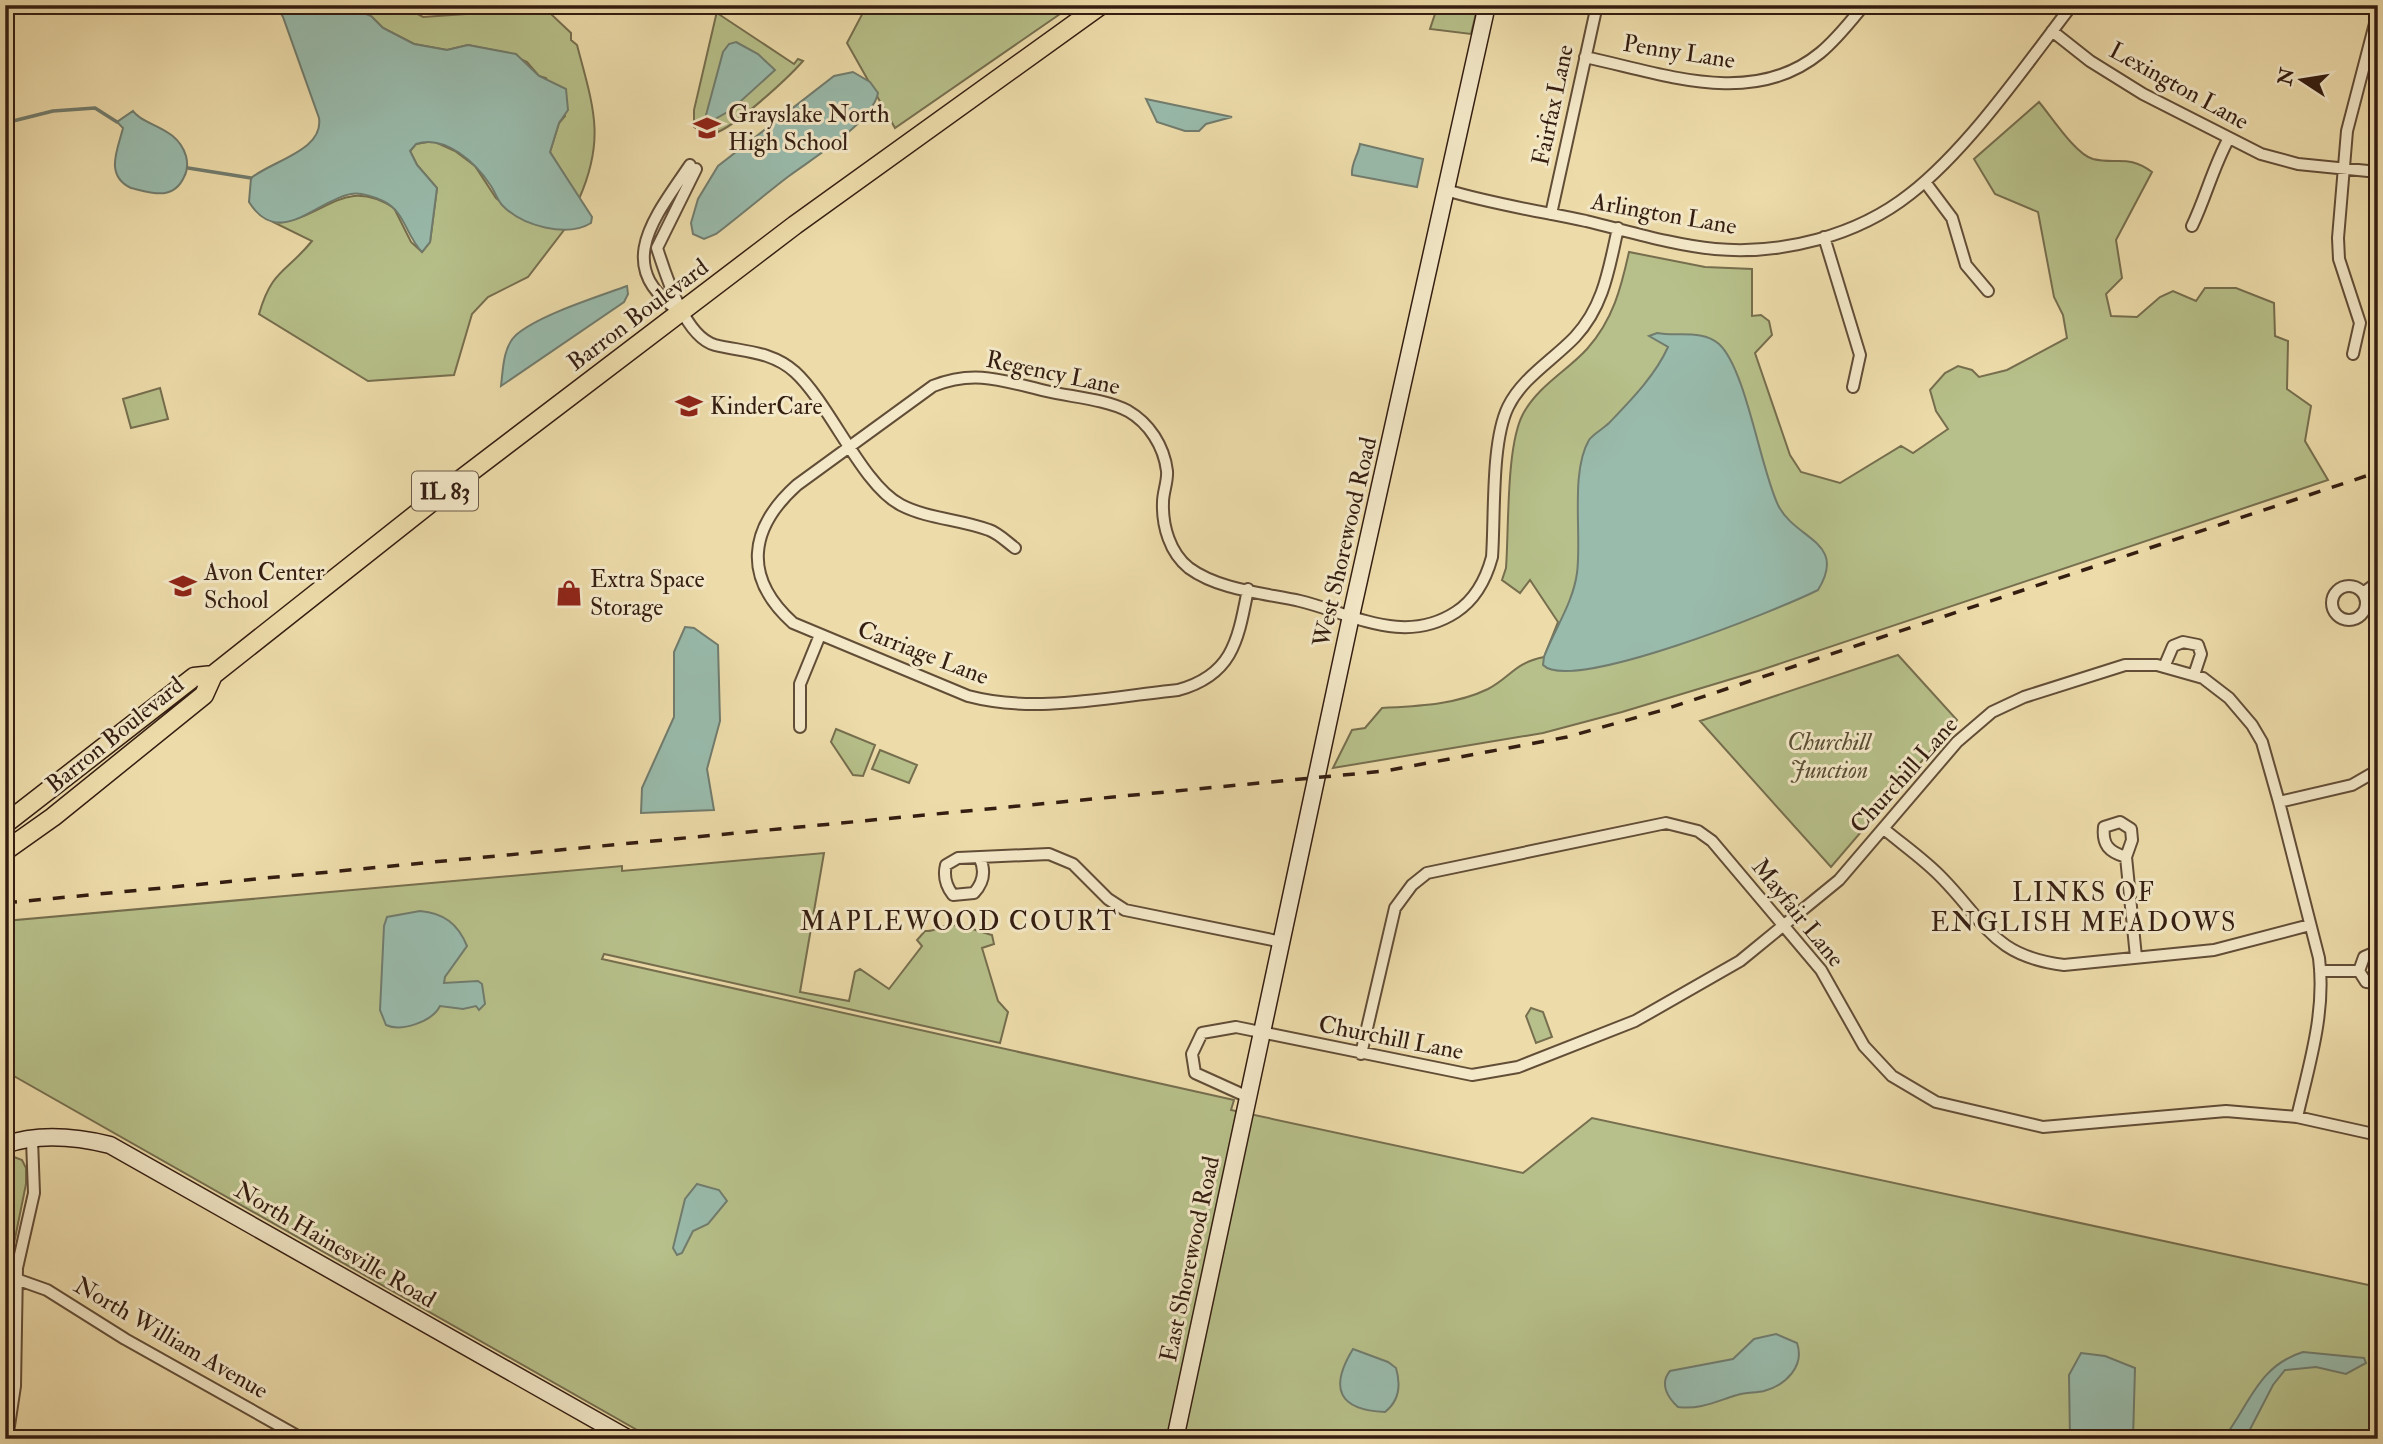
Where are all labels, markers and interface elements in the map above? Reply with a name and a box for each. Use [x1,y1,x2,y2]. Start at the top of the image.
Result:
street label: Penny Lane [1621,28,1737,76]
street label: Lexington Lane [2104,35,2254,137]
street label: Fairfax Lane [1525,42,1581,168]
north arrow [2268,46,2338,116]
text: N [2273,65,2300,88]
place label: Grayslake North High School [728,99,890,158]
school or university icon: Grayslake North High School [692,113,722,143]
street label: Arlington Lane [1588,186,1739,242]
street label: Barron Boulevard [561,252,715,378]
street label: Regency Lane [983,344,1123,402]
school or university icon: KinderCare [674,391,704,421]
place label: KinderCare [710,391,823,422]
street label: West Shorewood Road [1306,434,1384,651]
road number: IL 83 [412,471,478,510]
place label: Avon Center School [203,557,324,616]
place label: Extra Space Storage [590,564,705,623]
school or university icon: Avon Center School [168,571,198,601]
shop icon: Extra Space Storage [554,578,584,608]
street label: Carriage Lane [853,614,993,692]
street label: Barron Boulevard [40,670,191,800]
street label: Churchill Lane [1843,710,1965,840]
park label: Churchill Junction [1787,727,1873,786]
street label: Mayfair Lane [1745,852,1851,974]
district label: LINKS OF ENGLISH MEADOWS [1931,877,2238,939]
district label: MAPLEWOOD COURT [800,906,1118,938]
street label: Churchill Lane [1316,1009,1466,1067]
street label: East Shorewood Road [1153,1153,1227,1365]
street label: North Hainesville Road [229,1175,441,1315]
street label: North William Avenue [68,1270,274,1406]

